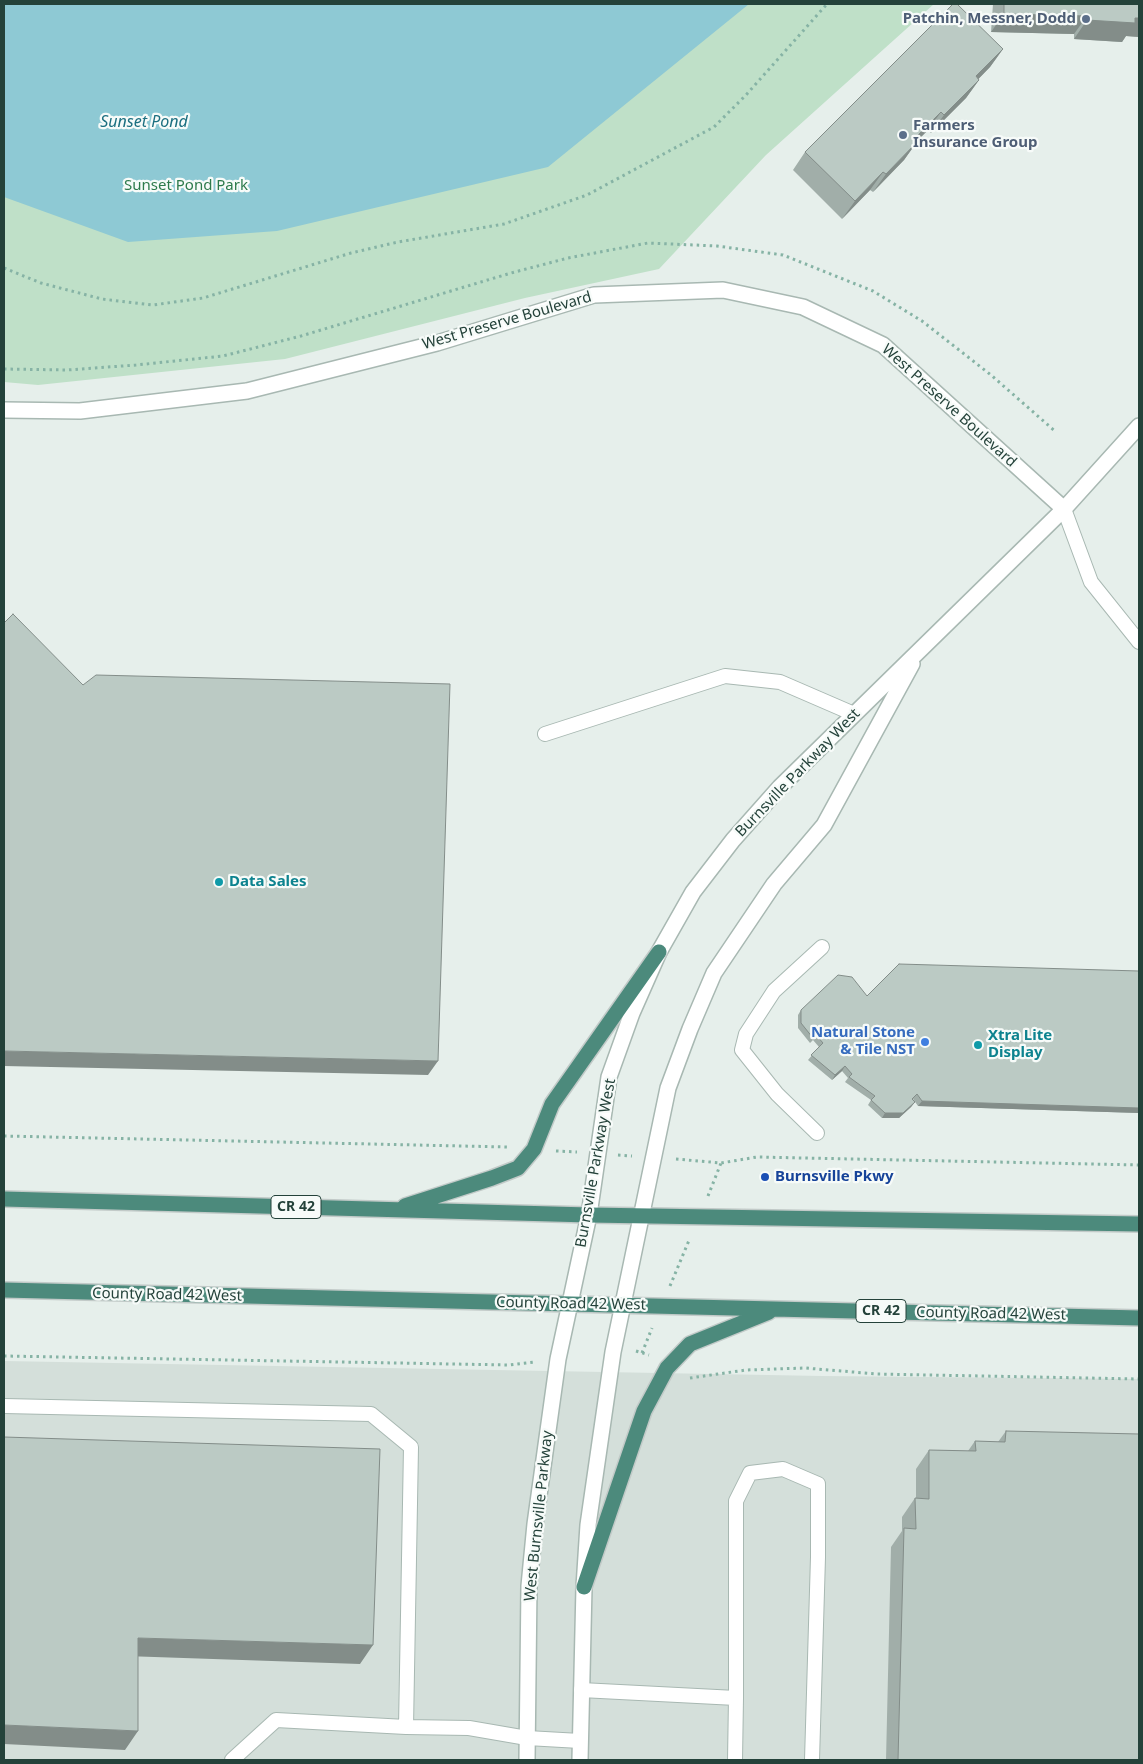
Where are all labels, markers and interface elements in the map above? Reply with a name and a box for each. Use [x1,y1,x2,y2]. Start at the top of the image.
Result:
place label: Patchin, Messner, Dodd [903,10,1076,28]
marker: Patchin, Messner, Dodd [1080,13,1092,25]
water label: Sunset Pond [100,112,188,132]
place label: Farmers Insurance Group [913,117,1037,152]
marker: Farmers Insurance Group [897,129,909,141]
park label: Sunset Pond Park [124,177,248,195]
street label: West Preserve Boulevard [420,288,594,354]
street label: West Preserve Boulevard [878,341,1020,471]
street label: Burnsville Parkway West [732,705,864,841]
place label: Data Sales [229,873,307,891]
marker: Data Sales [213,876,225,888]
place label: Natural Stone & Tile NST [811,1024,915,1059]
place label: Xtra Lite Display [988,1027,1052,1062]
marker: Natural Stone & Tile NST [919,1036,931,1048]
marker: Xtra Lite Display [972,1039,984,1051]
street label: Burnsville Parkway West [572,1077,620,1249]
place label: Burnsville Pkwy [775,1168,894,1186]
marker: Burnsville Pkwy [759,1171,771,1183]
road number: CR 42 [271,1196,321,1218]
street label: County Road 42 West [92,1285,242,1305]
street label: County Road 42 West [496,1294,646,1314]
road number: CR 42 [856,1300,906,1322]
street label: County Road 42 West [916,1304,1066,1324]
street label: West Burnsville Parkway [521,1430,557,1602]

